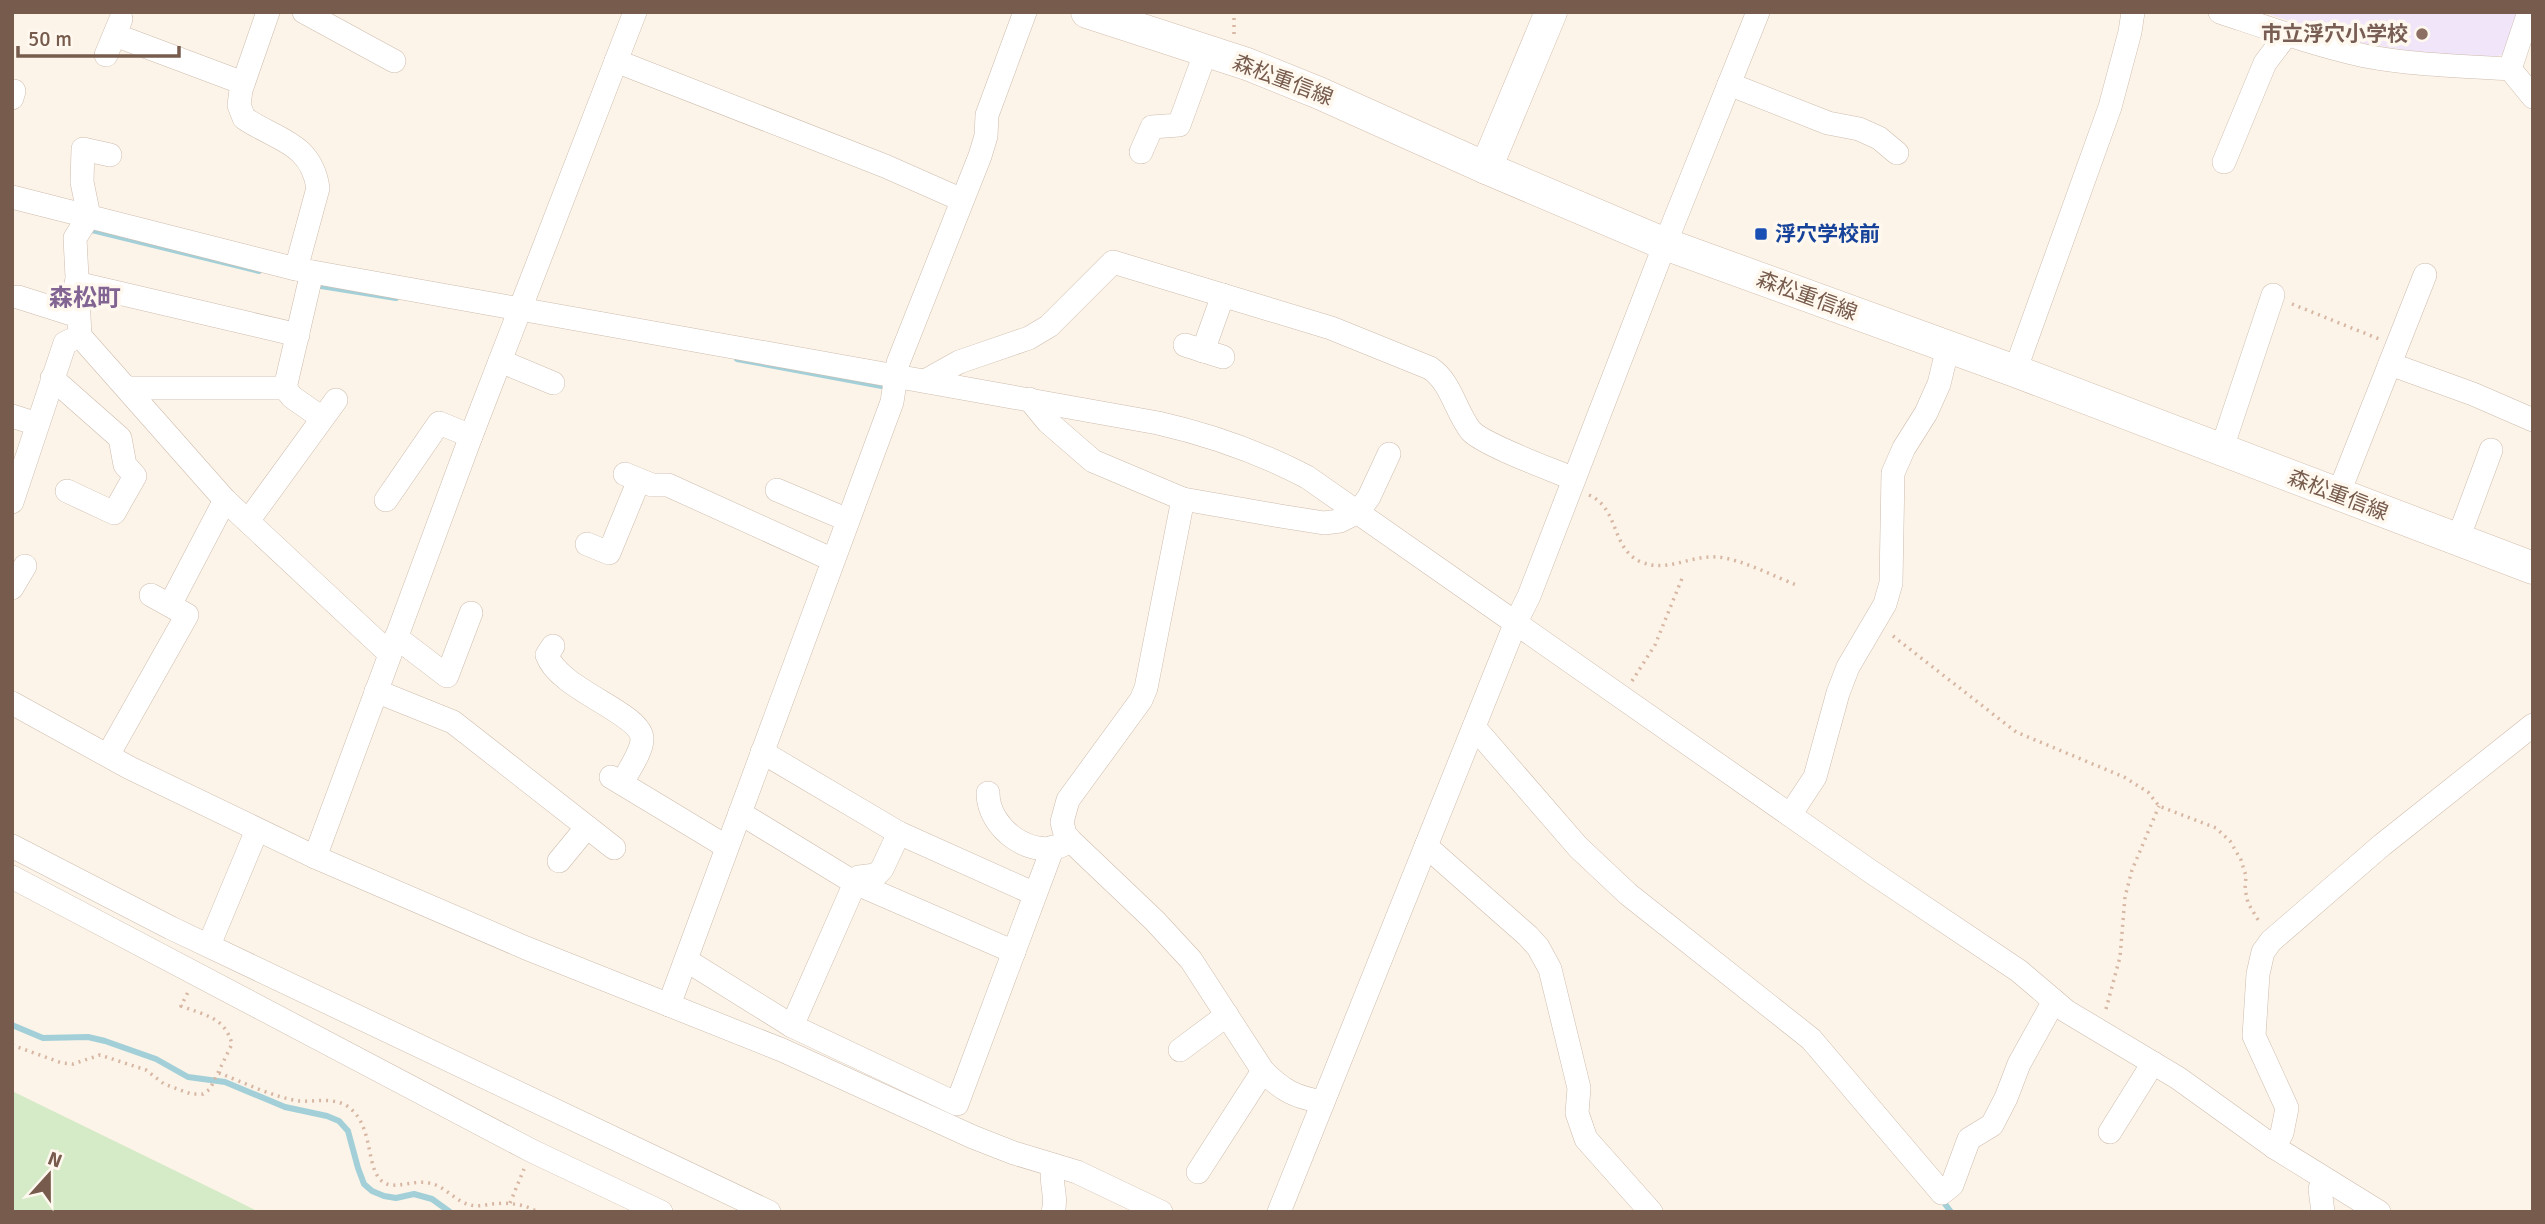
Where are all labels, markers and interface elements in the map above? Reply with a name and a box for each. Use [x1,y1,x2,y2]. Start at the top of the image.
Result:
scale bar [18,14,178,58]
place label: 市立浮穴小学校 [2261,21,2408,47]
text: 50 m [28,26,72,52]
marker: 市立浮穴小学校 [2414,26,2430,42]
street label: 森松重信線 [1229,49,1337,111]
place label: 浮穴学校前 [1775,221,1880,247]
marker: 浮穴学校前 [1753,226,1769,242]
street label: 森松重信線 [1753,266,1861,326]
district label: 森松町 [49,283,121,313]
street label: 森松重信線 [2284,464,2392,526]
north arrow [14,1140,84,1210]
text: N [44,1146,65,1174]

